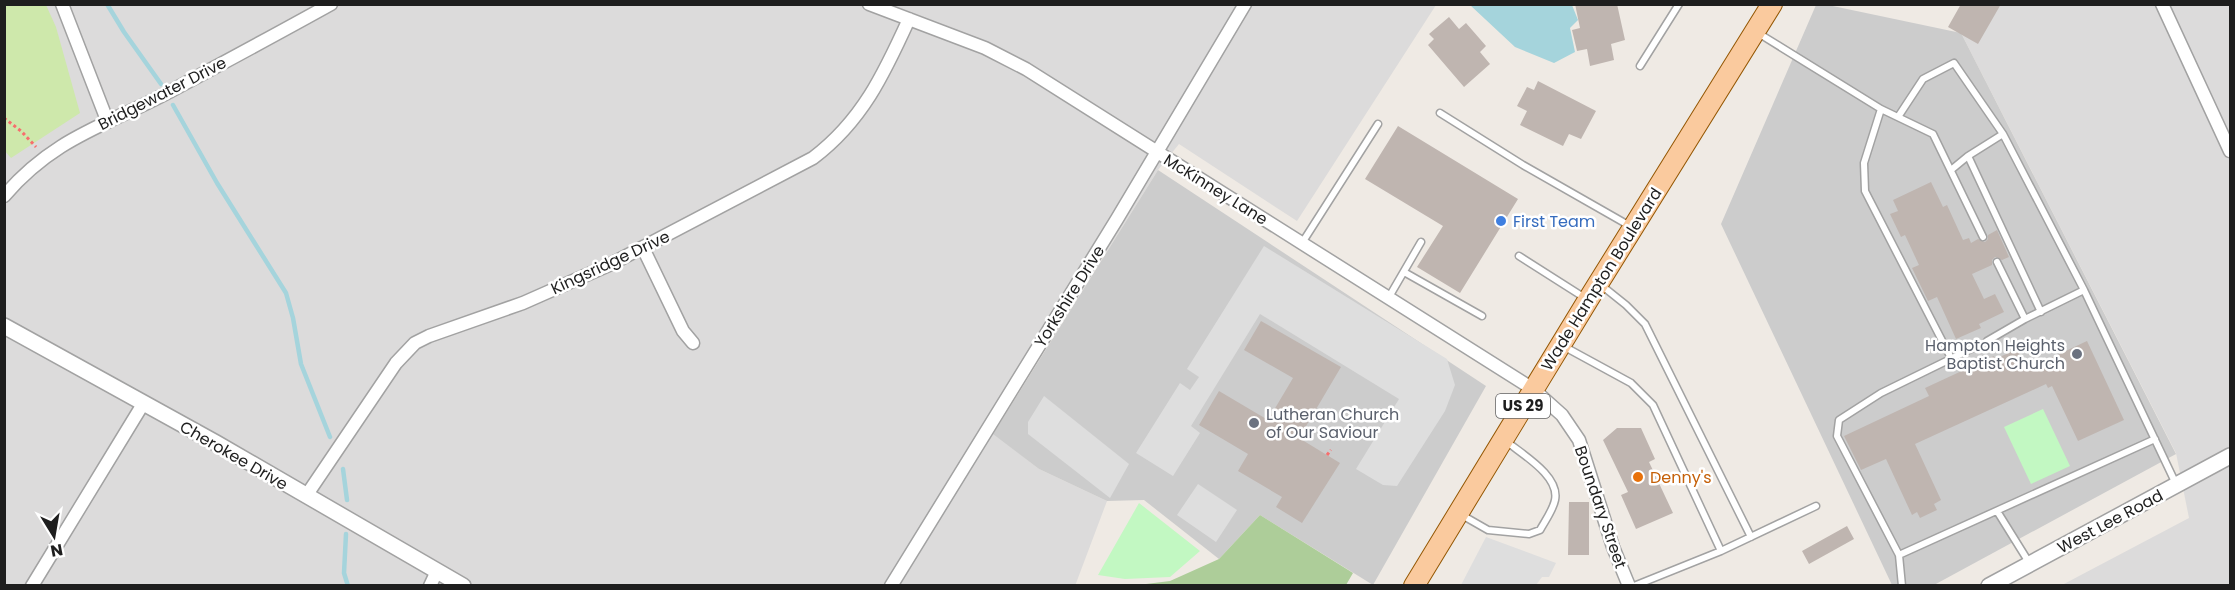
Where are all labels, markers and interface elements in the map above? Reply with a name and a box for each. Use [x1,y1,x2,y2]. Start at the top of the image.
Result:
street label: Bridgewater Drive [94,51,230,136]
street label: McKinney Lane [1159,148,1272,231]
street label: Wade Hampton Boulevard [1536,183,1667,375]
place label: First Team [1513,210,1595,233]
marker: First Team [1494,214,1508,228]
street label: Kingsridge Drive [547,225,673,300]
street label: Yorkshire Drive [1029,241,1110,352]
place label: Hampton Heights Baptist Church [1925,334,2065,375]
marker: Hampton Heights Baptist Church [2070,347,2084,361]
road number: US 29 [1496,394,1550,418]
place label: Lutheran Church of Our Saviour [1266,403,1399,444]
street label: Cherokee Drive [176,415,292,496]
marker: Lutheran Church of Our Saviour [1247,416,1261,430]
street label: Boundary Street [1569,443,1632,572]
place label: Denny's [1650,466,1712,489]
marker: Denny's [1631,470,1645,484]
street label: West Lee Road [2053,484,2167,559]
north arrow [24,506,84,566]
text: N [49,538,65,563]

